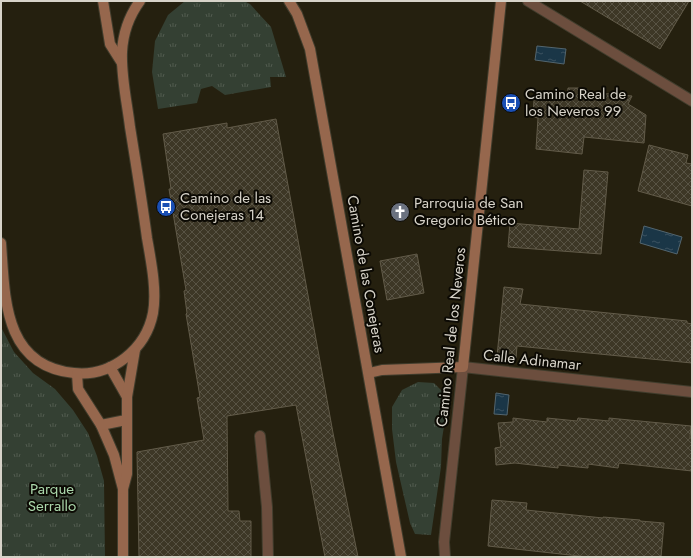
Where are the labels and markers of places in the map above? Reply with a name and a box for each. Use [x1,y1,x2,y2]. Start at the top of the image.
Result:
place label: Camino Real de los Neveros 99 [525,83,626,122]
bus stop icon: Camino Real de los Neveros 99 [500,92,522,114]
place label: Camino de las Conejeras 14 [180,187,271,226]
place label: Parroquia de San Gregorio Bético [414,192,523,231]
bus stop icon: Camino de las Conejeras 14 [155,196,177,218]
church icon: Parroquia de San Gregorio Bético [389,201,411,223]

